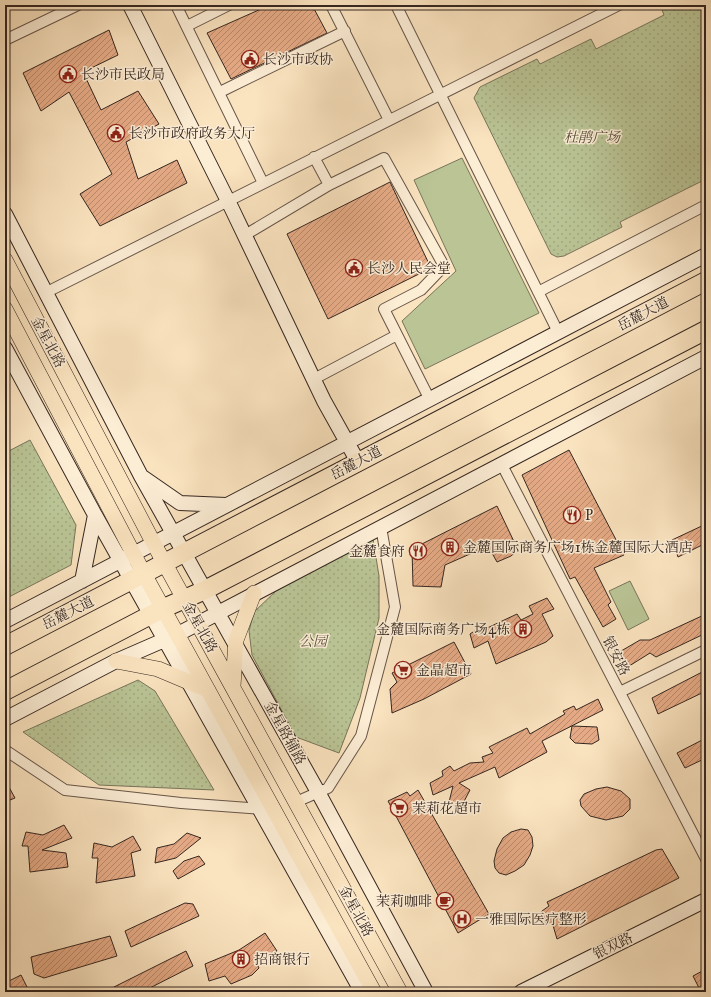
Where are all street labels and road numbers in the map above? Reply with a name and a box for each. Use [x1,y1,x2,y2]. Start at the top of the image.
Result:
street label: 岳麓大道 [614,293,672,335]
street label: 金星北路 [27,313,69,371]
street label: 岳麓大道 [327,442,385,484]
street label: 岳麓大道 [39,593,97,633]
street label: 金星北路 [179,598,221,656]
street label: 银安路 [599,633,633,679]
street label: 金星路辅路 [261,698,309,768]
street label: 金星北路 [335,882,377,940]
street label: 银双路 [590,929,636,963]

